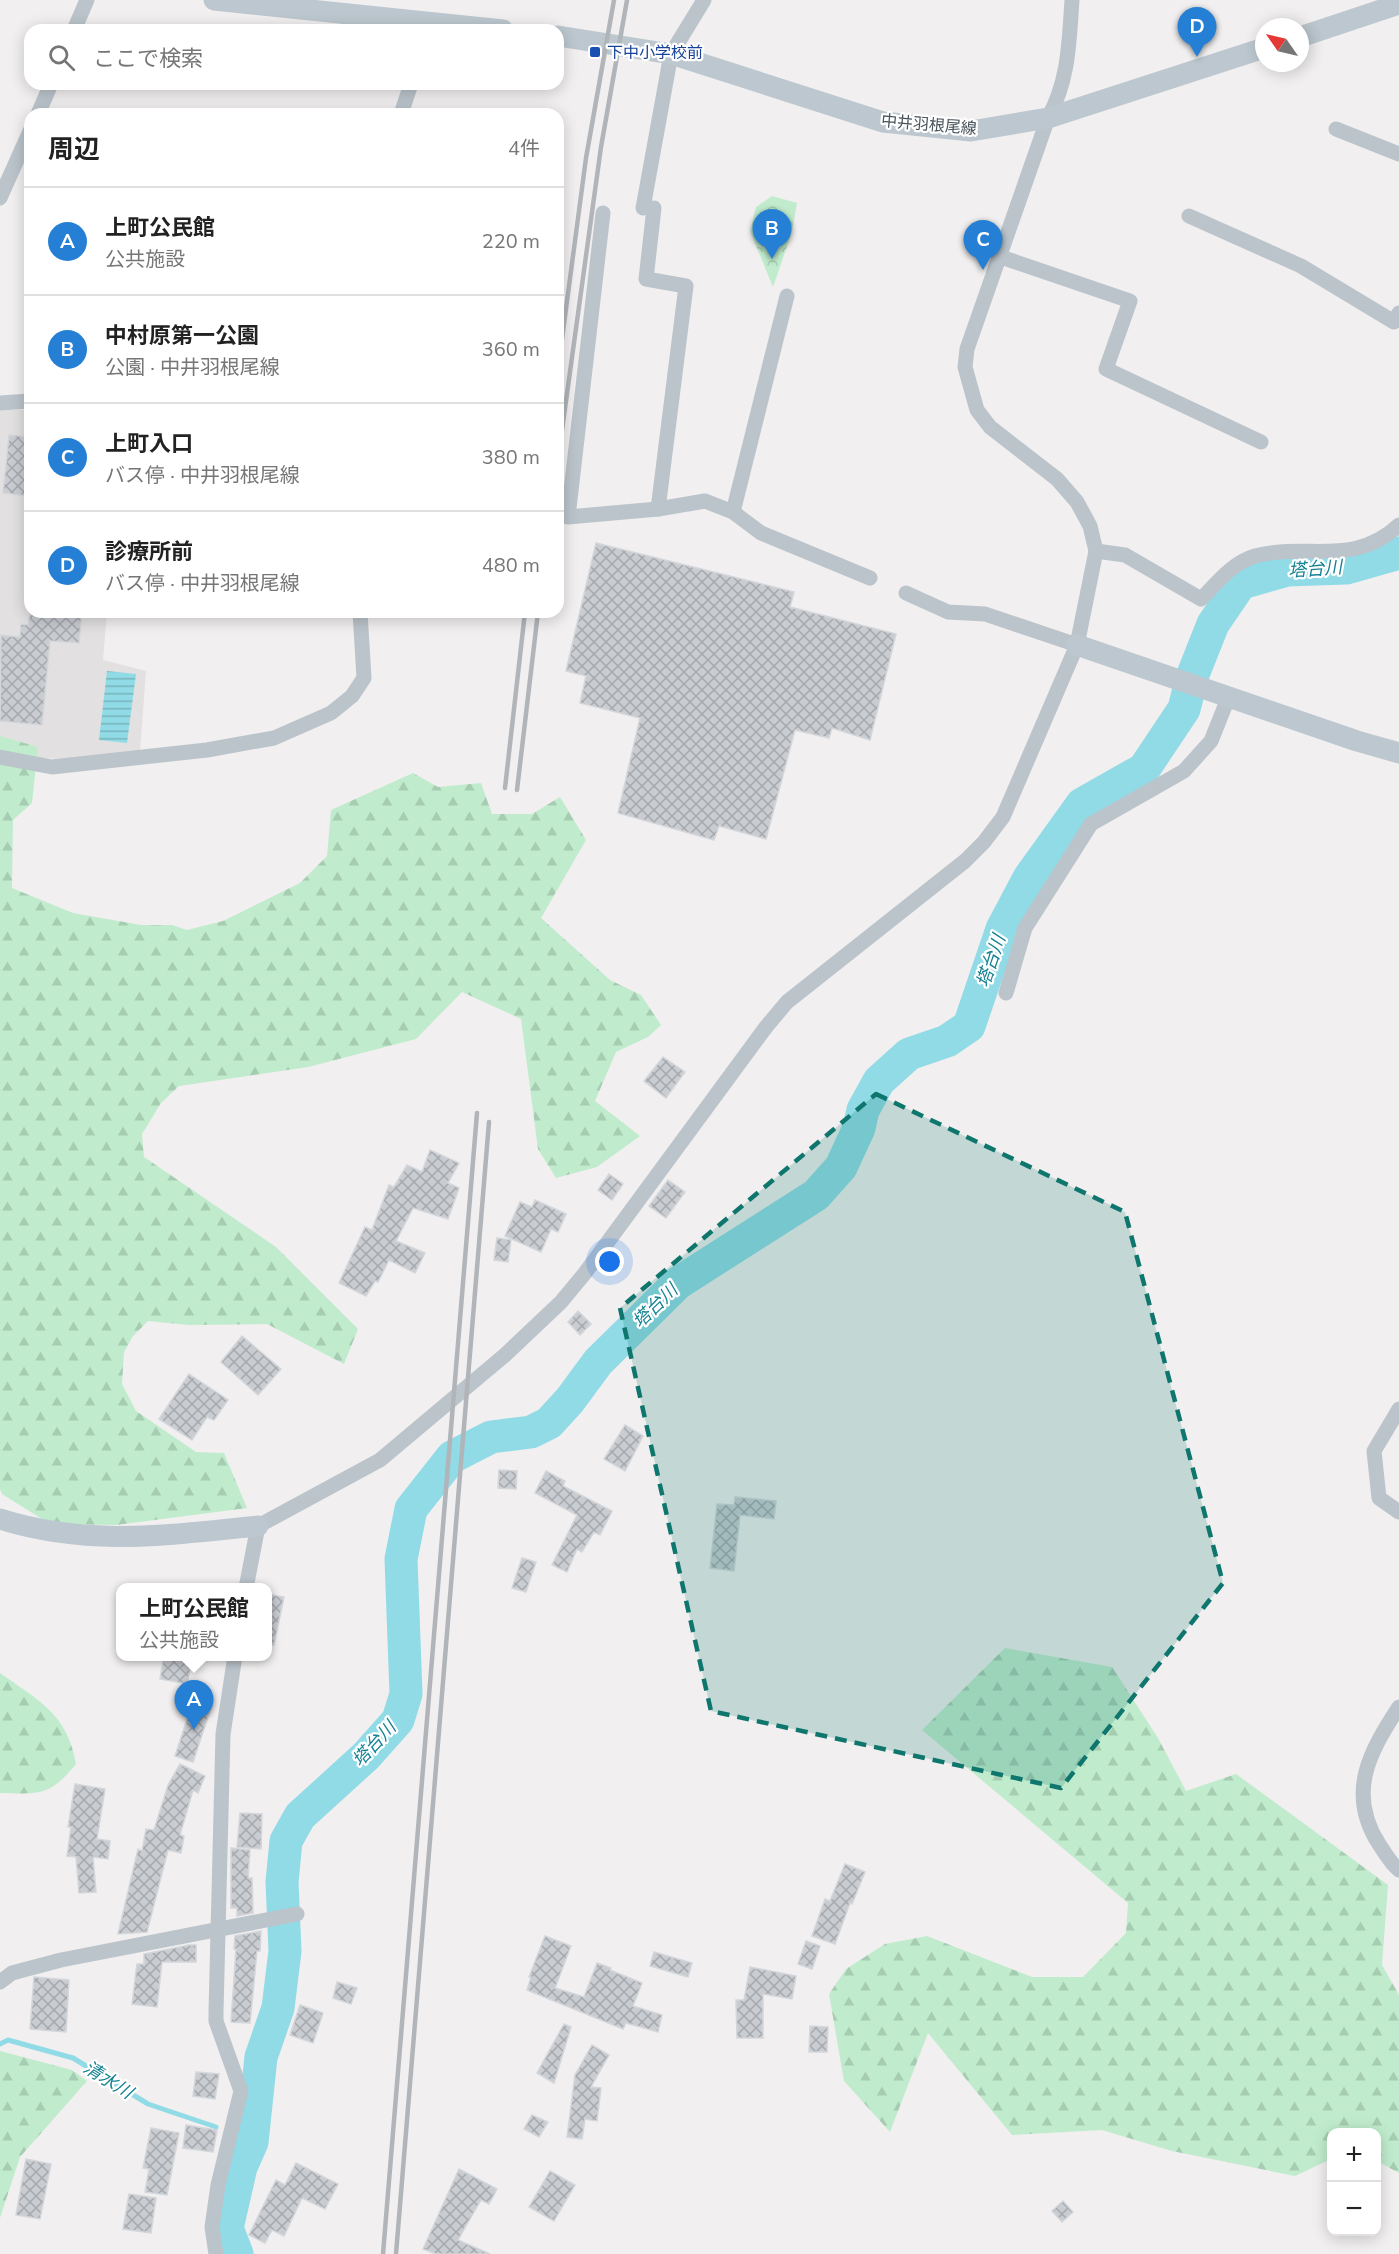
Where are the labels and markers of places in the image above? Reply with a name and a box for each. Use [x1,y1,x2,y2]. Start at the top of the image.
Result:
pin: D [1178,8,1216,57]
place label: 下中小学校前 [607,42,703,64]
marker: 下中小学校前 [588,45,602,59]
pin: B [752,210,792,259]
pin: C [964,220,1002,270]
pin: A [174,1680,214,1730]

